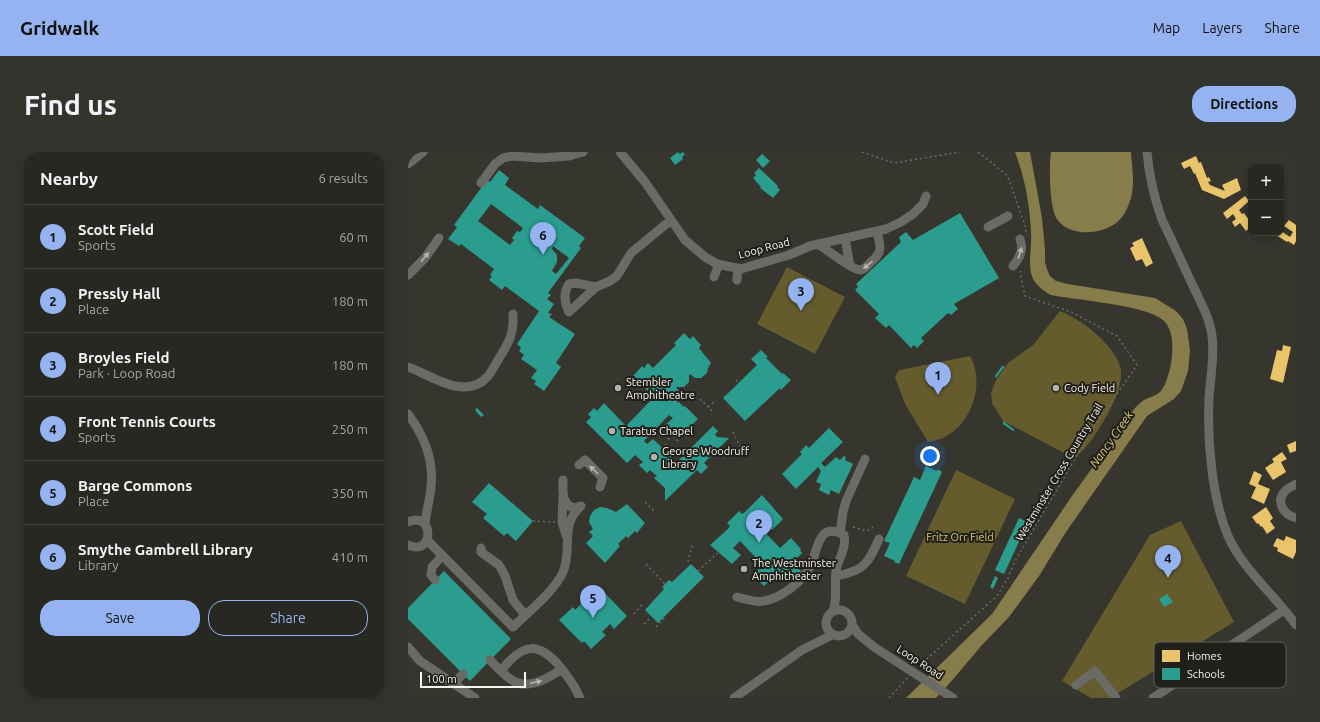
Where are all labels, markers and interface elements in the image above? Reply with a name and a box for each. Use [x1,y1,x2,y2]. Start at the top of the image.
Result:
text: Gridwalk [20,17,99,39]
text: Map [1153,20,1180,36]
text: Layers [1202,20,1242,36]
text: Share [1264,20,1300,36]
button: Directions [1192,86,1296,122]
text: Find us [24,89,117,120]
map controls [1248,164,1284,236]
button: + [1248,164,1284,200]
text: Nearby [40,169,98,188]
text: 6 results [318,171,368,185]
button: − [1248,200,1284,236]
text: Scott Field [78,221,154,238]
pin: 6 [530,222,556,255]
text: 1 [49,230,57,244]
text: 60 m [339,230,368,244]
street label: Loop Road [737,235,791,261]
text: Sports [78,238,116,252]
one-way arrow [1017,246,1023,258]
one-way arrow [420,252,429,262]
one-way arrow [863,260,874,269]
pin: 3 [788,278,814,311]
text: Pressly Hall [78,285,160,302]
text: 2 [49,294,57,308]
text: 180 m [332,294,368,308]
text: Place [78,302,109,316]
text: Broyles Field [78,349,169,366]
text: 3 [49,358,57,372]
text: 180 m [332,358,368,372]
pin: 1 [925,362,951,395]
text: Park · Loop Road [78,366,175,380]
place label: Stembler Amphitheatre [626,376,695,401]
place label: Cody Field [1064,382,1115,394]
marker: Stembler Amphitheatre [613,383,623,393]
marker: Cody Field [1051,383,1061,393]
street label: Westminster Cross Country Trail [1013,401,1105,543]
water label: Nancy Creek [1087,408,1136,470]
text: Front Tennis Courts [78,413,216,430]
text: 4 [49,422,57,436]
text: 250 m [332,422,368,436]
place label: Taratus Chapel [620,425,693,437]
marker: Taratus Chapel [607,426,617,436]
text: Sports [78,430,116,444]
place label: George Woodruff Library [662,445,750,470]
your location [920,446,940,466]
marker: George Woodruff Library [649,452,659,462]
one-way arrow [590,465,599,475]
text: Barge Commons [78,477,192,494]
text: 5 [49,486,57,500]
text: 350 m [332,486,368,500]
text: Place [78,494,109,508]
pin: 2 [746,510,772,543]
park label: Fritz Orr Field [926,531,994,543]
text: Smythe Gambrell Library [78,541,253,558]
pin: 4 [1155,545,1181,578]
text: 6 [49,550,57,564]
text: 410 m [332,550,368,564]
place label: The Westminster Amphitheater [752,557,837,582]
text: Library [78,558,118,572]
marker: The Westminster Amphitheater [739,564,749,574]
pin: 5 [580,585,606,618]
button: Save [40,600,200,636]
button: Share [208,600,368,636]
legend [1154,642,1286,688]
street label: Loop Road [895,643,945,681]
text: Homes [1187,650,1222,662]
text: Schools [1187,668,1225,680]
scale bar [420,670,526,689]
text: 100 m [426,673,457,685]
one-way arrow [530,679,542,685]

